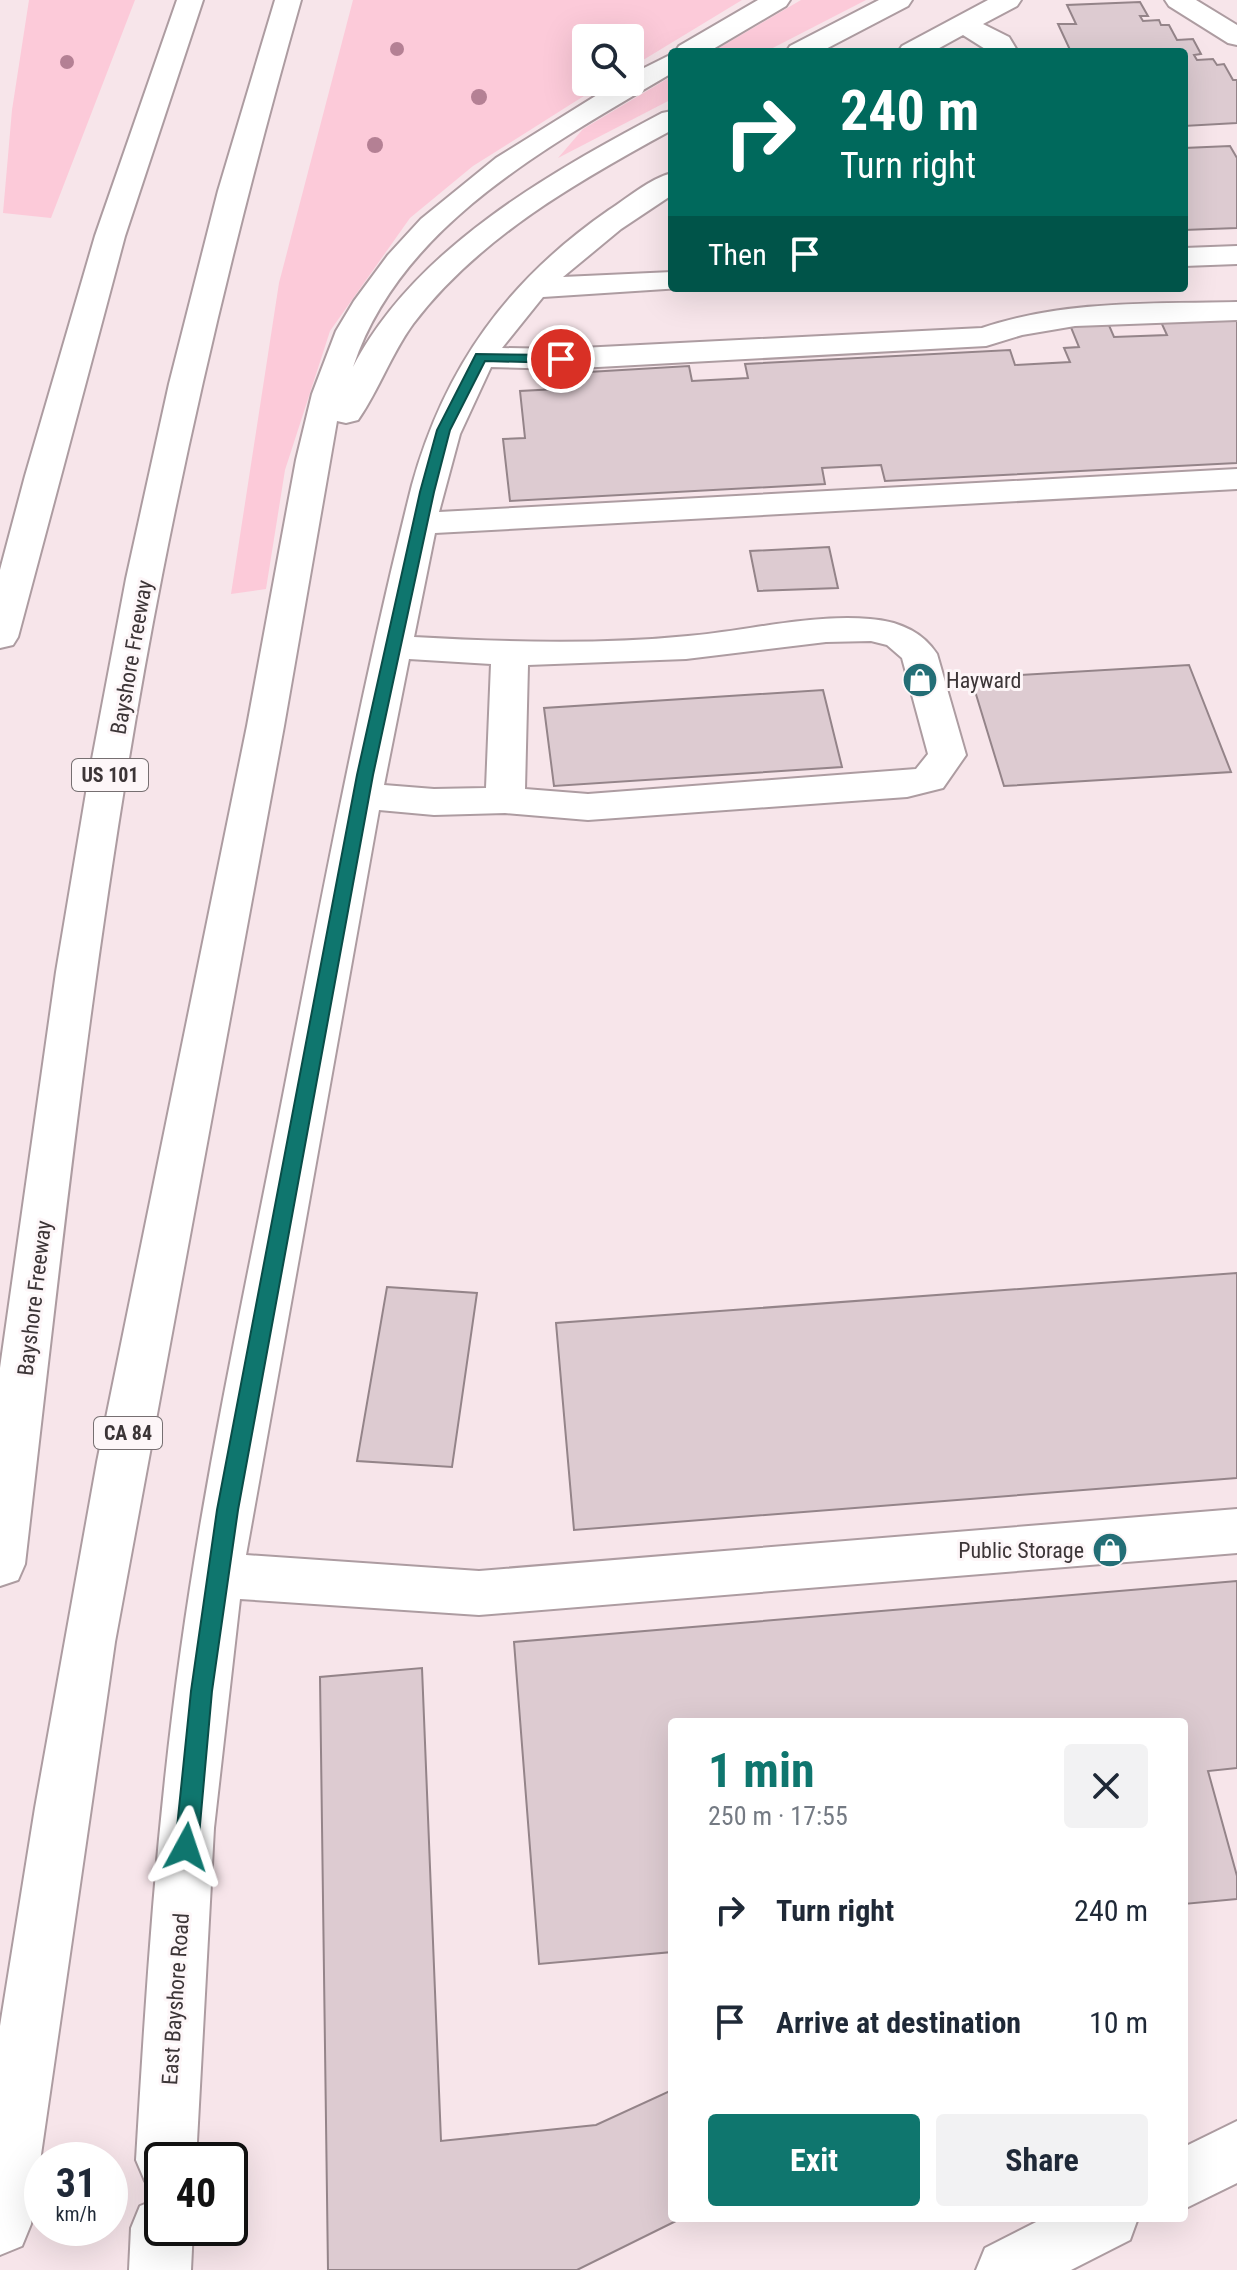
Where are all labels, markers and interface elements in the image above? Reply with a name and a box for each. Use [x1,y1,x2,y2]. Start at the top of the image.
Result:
map controls [572,24,644,96]
button: search [572,24,644,96]
text: 240 m [840,78,979,144]
icon: right [708,80,812,184]
text: Turn right [840,145,976,187]
icon: arrive [783,232,827,276]
text: Then [708,237,767,272]
pin [527,325,595,393]
icon: arrive [539,337,583,381]
street label: Bayshore Freeway [106,578,157,736]
shop icon: Hayward [901,661,939,699]
place label: Hayward [946,668,1021,693]
road number: US 101 [72,759,148,791]
street label: Bayshore Freeway [13,1219,56,1377]
road number: CA 84 [94,1417,162,1449]
shop icon: Public Storage [1091,1531,1129,1569]
place label: Public Storage [958,1538,1084,1563]
text: 1 min [708,1742,815,1799]
button: close [1064,1744,1148,1828]
text: 250 m · 17:55 [708,1801,848,1831]
position arrow [144,1805,228,1889]
icon: right [708,1888,752,1932]
text: Turn right [776,1893,894,1928]
text: 240 m [1074,1893,1148,1928]
street label: East Bayshore Road [157,1912,194,2086]
icon: arrive [708,2000,752,2044]
text: Arrive at destination [776,2005,1021,2040]
text: 10 m [1089,2005,1148,2040]
button: Exit [708,2114,920,2206]
button: Share [936,2114,1148,2206]
speed limit sign: 40 [144,2142,248,2246]
text: 31 [56,2160,96,2207]
text: km/h [55,2202,97,2226]

